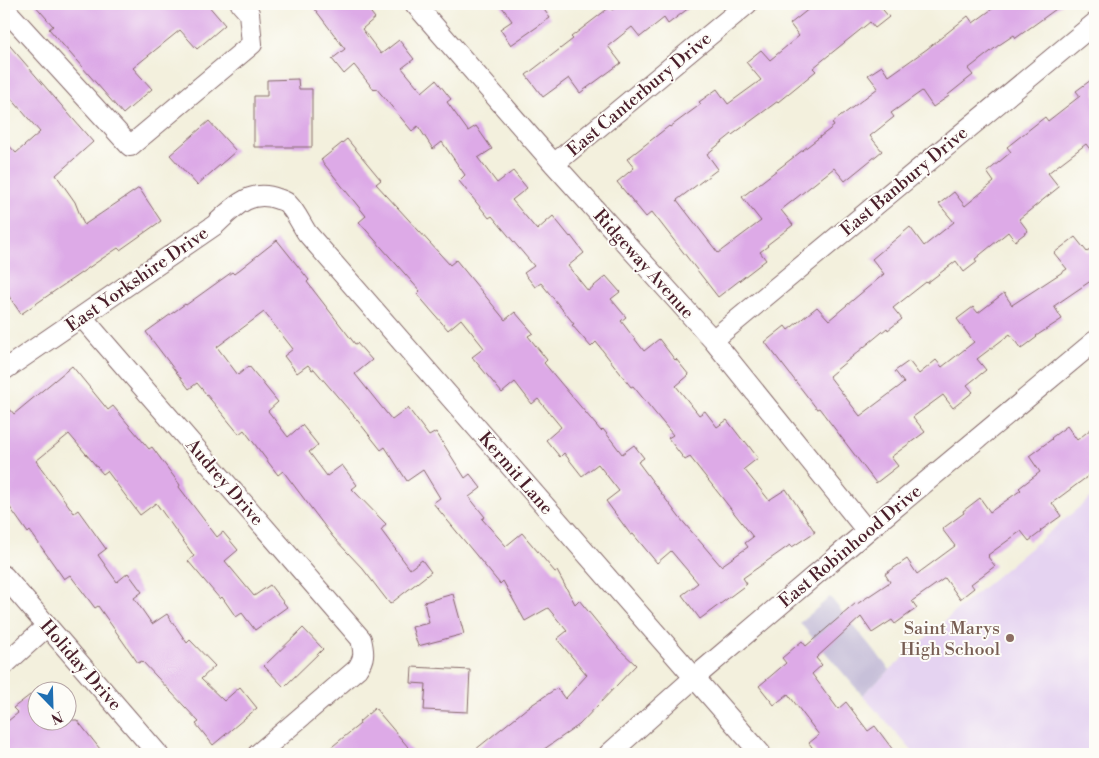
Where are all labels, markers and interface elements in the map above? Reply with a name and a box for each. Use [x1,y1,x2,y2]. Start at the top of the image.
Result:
street label: East Canterbury Drive [562,27,716,162]
street label: East Banbury Drive [836,121,973,241]
street label: Ridgeway Avenue [588,205,699,324]
street label: East Yorkshire Drive [62,222,213,337]
street label: Kermit Lane [473,427,558,520]
street label: Audrey Drive [180,433,269,530]
street label: East Robinhood Drive [774,480,927,613]
street label: Holiday Drive [35,615,126,716]
place label: Saint Marys High School [900,617,1001,661]
marker: Saint Marys High School [1004,632,1016,644]
north arrow [28,680,78,730]
text: N [48,707,65,727]

